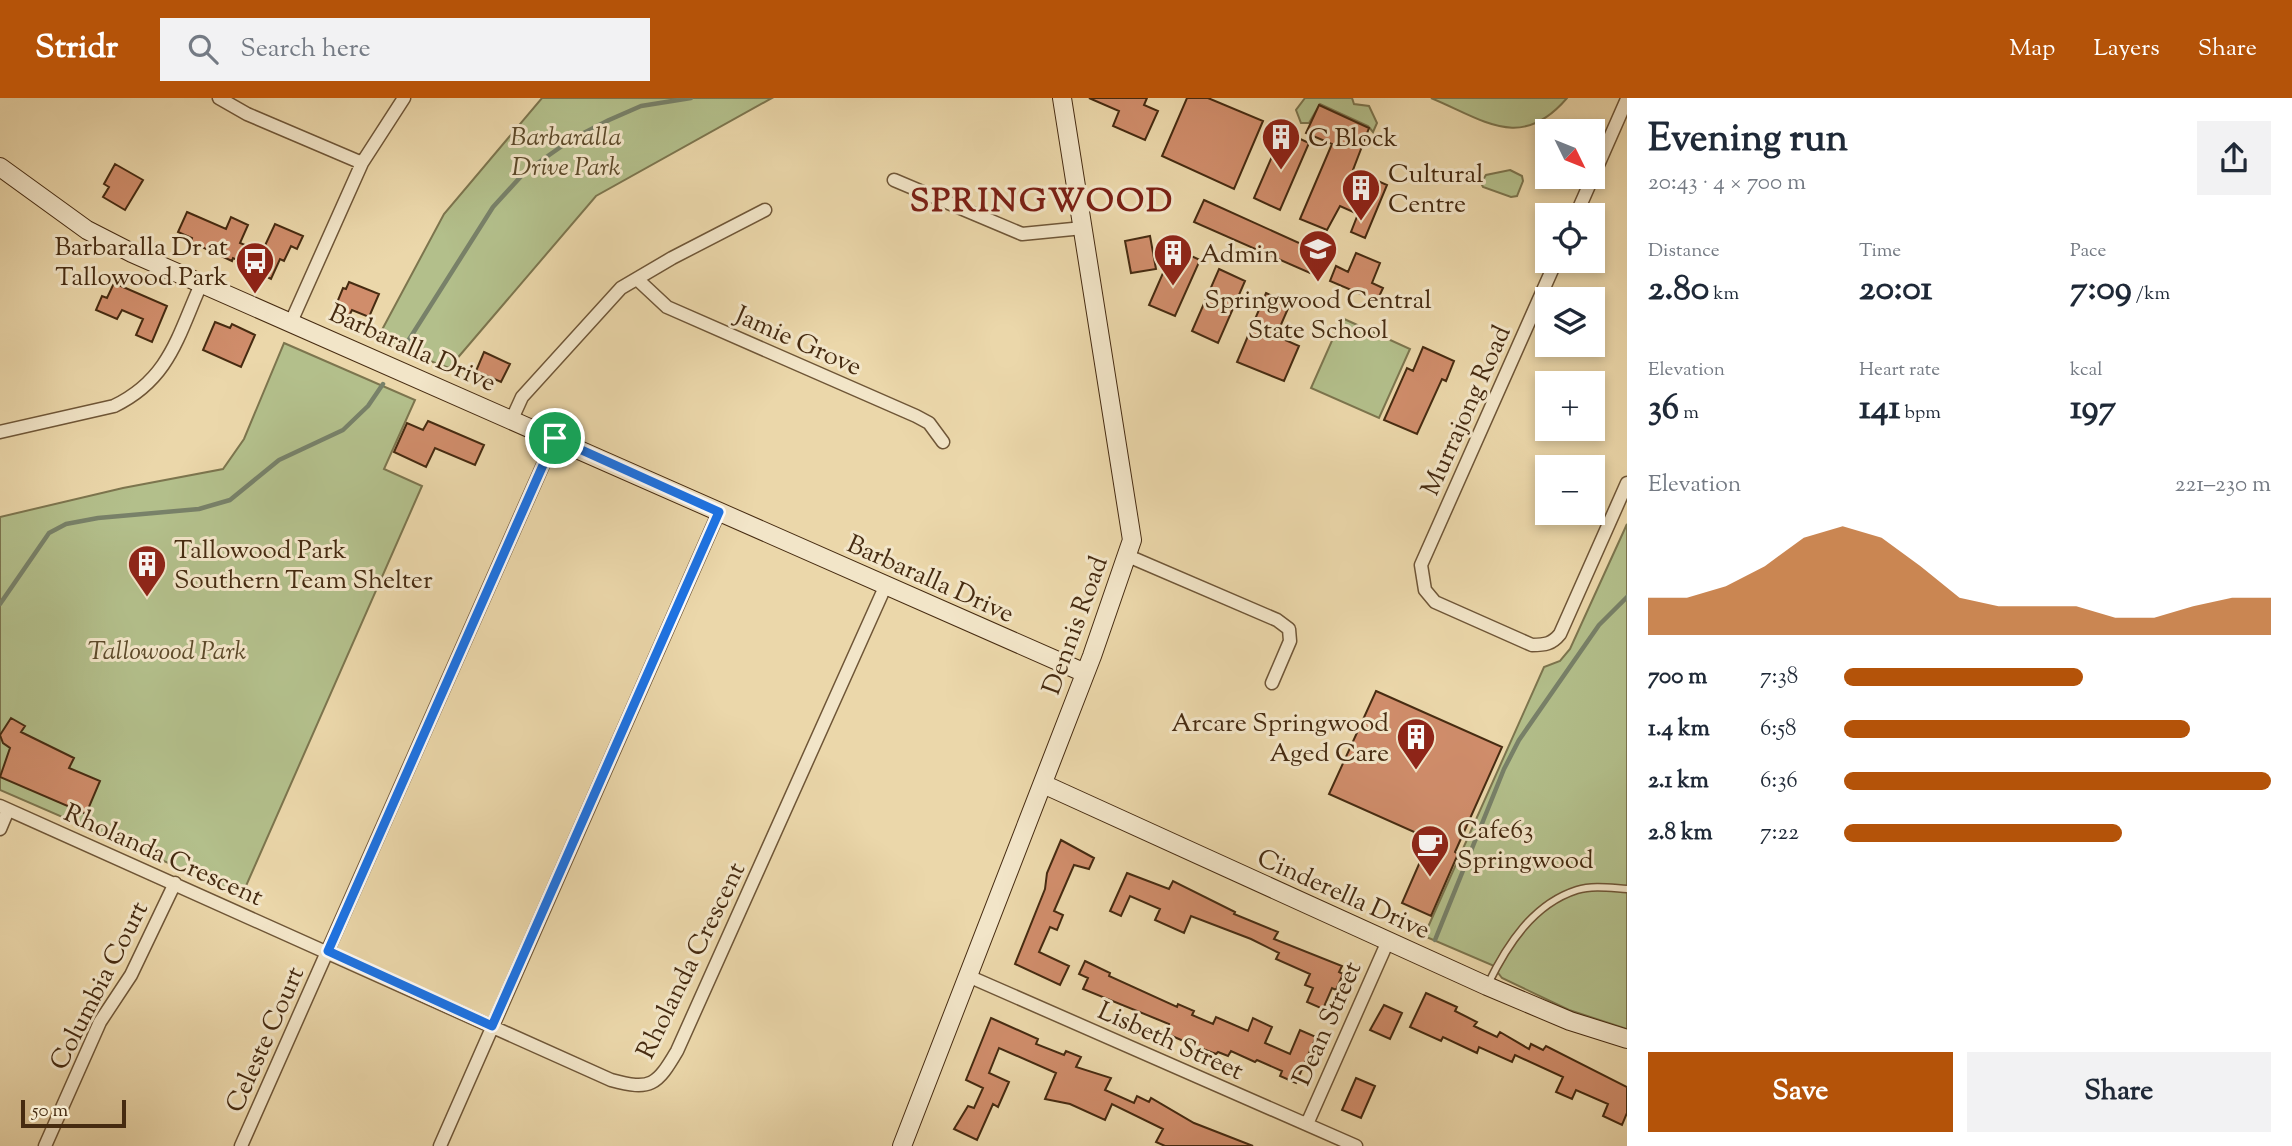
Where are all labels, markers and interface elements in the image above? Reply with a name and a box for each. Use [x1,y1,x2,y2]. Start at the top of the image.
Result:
search box [160,18,650,81]
text: Stridr [35,25,118,73]
icon: search [184,30,222,68]
text: Search here [240,31,371,68]
text: Map [2009,32,2055,66]
text: Layers [2093,32,2160,66]
text: Share [2198,32,2257,66]
text: Evening run [1648,114,1848,168]
building icon: C Block [1260,116,1302,171]
north arrow [1535,119,1605,189]
map controls [1535,119,1605,525]
park label: Barbaralla Drive Park [510,120,622,187]
place label: C Block [1308,121,1398,158]
button: share [2197,121,2271,195]
place label: Cultural Centre [1388,157,1483,224]
building icon: Cultural Centre [1340,167,1382,222]
text: 20:43 · 4 × 700 m [1648,167,1806,200]
district label: SPRINGWOOD [910,179,1174,227]
button: locate [1535,203,1605,273]
school or university icon: Springwood Central State School [1297,228,1339,283]
place label: Barbaralla Dr at Tallowood Park [54,230,228,297]
building icon: Admin [1152,232,1194,287]
place label: Admin [1200,237,1279,274]
text: Distance [1648,238,1720,265]
text: Time [1859,238,1901,265]
text: Pace [2070,238,2106,265]
bus stop icon: Barbaralla Dr at Tallowood Park [234,240,276,295]
text: 2.80 [1648,265,1709,316]
text: 20:01 [1859,265,1932,316]
text: 7:09 [2070,265,2132,316]
text: km [1709,281,1739,308]
text: /km [2132,281,2170,308]
place label: Springwood Central State School [1204,283,1432,350]
button: layers [1535,287,1605,357]
street label: Barbaralla Drive [322,296,502,403]
street label: Jamie Grove [727,297,867,387]
street label: Murrajong Road [1413,320,1522,502]
text: Elevation [1648,357,1725,384]
text: Heart rate [1859,357,1940,384]
text: kcal [2070,357,2103,384]
button: + [1535,371,1605,441]
text: 36 [1648,384,1679,435]
text: 141 [1859,384,1900,435]
text: 197 [2070,384,2116,435]
text: m [1679,400,1699,427]
text: bpm [1900,400,1941,427]
pin [525,408,585,468]
icon: arrive [536,419,574,457]
button: − [1535,455,1605,525]
text: Elevation [1648,469,1741,502]
text: 221–230 m [2175,469,2271,502]
street label: Barbaralla Drive [840,527,1020,634]
place label: Tallowood Park Southern Team Shelter [174,533,433,600]
building icon: Tallowood Park Southern Team Shelter [126,543,168,598]
street label: Dennis Road [1034,551,1119,700]
park label: Tallowood Park [88,634,246,671]
text: 700 m [1648,661,1707,694]
text: 7:38 [1760,661,1798,694]
place label: Arcare Springwood Aged Care [1171,706,1389,773]
text: 1.4 km [1648,713,1710,746]
text: 6:58 [1760,713,1797,746]
building icon: Arcare Springwood Aged Care [1395,716,1437,771]
text: 2.1 km [1648,765,1709,798]
text: 6:36 [1760,765,1798,798]
street label: Rholanda Crescent [57,796,269,917]
place label: Cafe63 Springwood [1457,813,1594,880]
text: 2.8 km [1648,817,1713,850]
text: 7:22 [1760,817,1799,850]
cafe icon: Cafe63 Springwood [1409,823,1451,878]
street label: Cinderella Drive [1251,841,1435,950]
street label: Rholanda Crescent [629,856,756,1066]
street label: Columbia Court [42,895,159,1077]
street label: Dean Street [1284,956,1372,1092]
street label: Celeste Court [218,961,315,1119]
street label: Lisbeth Street [1091,994,1249,1091]
button: Save [1648,1052,1953,1132]
button: Share [1967,1052,2271,1132]
scale bar [21,1097,126,1129]
text: 50 m [32,1098,68,1125]

